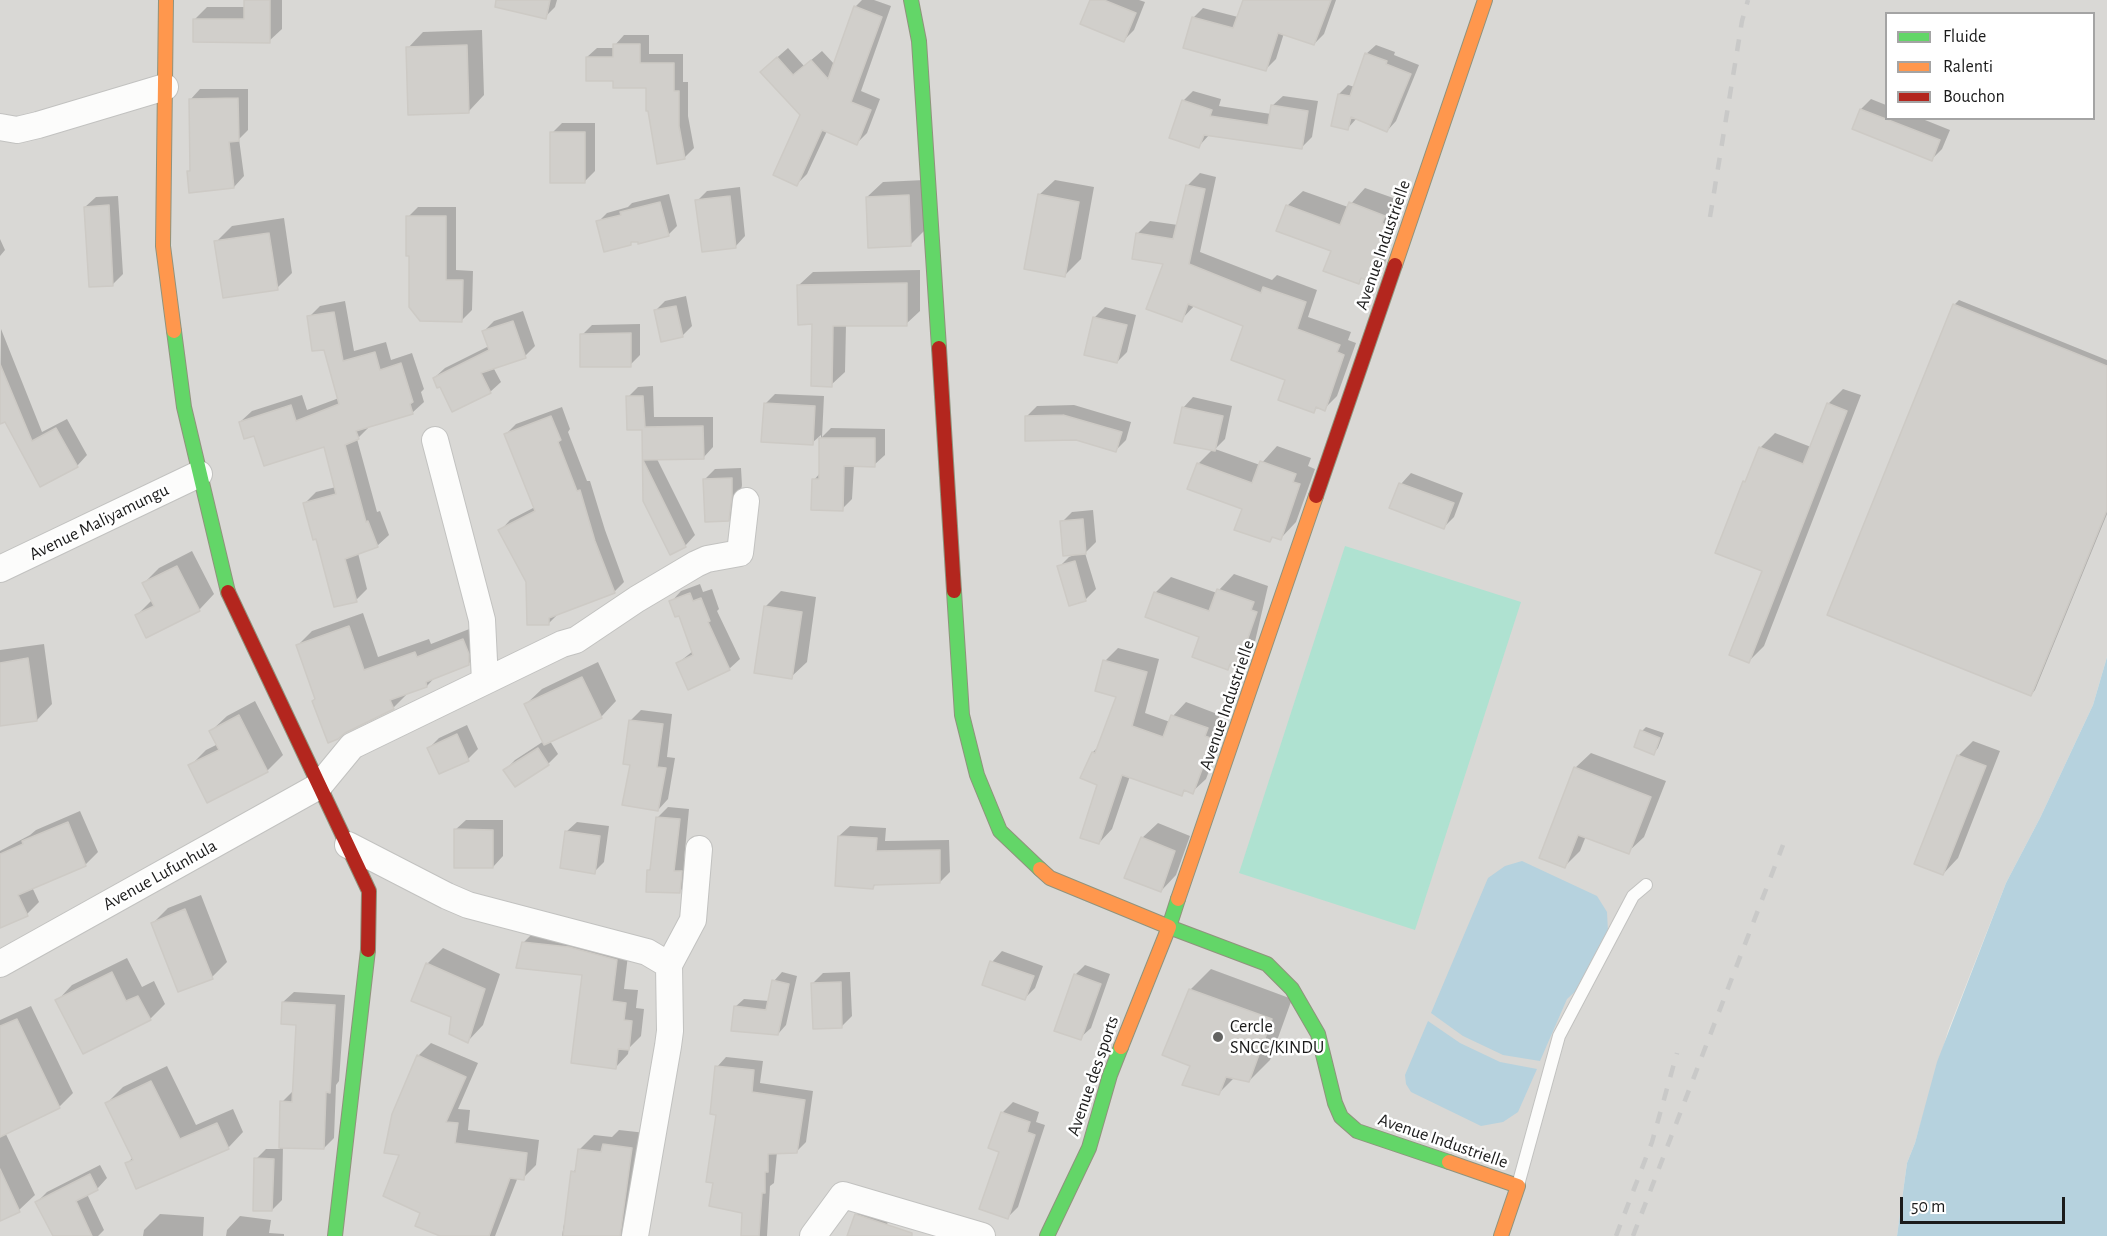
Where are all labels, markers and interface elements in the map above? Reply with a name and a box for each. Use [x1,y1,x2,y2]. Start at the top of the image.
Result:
legend [1885,12,2095,120]
text: Fluide [1943,28,1986,46]
text: Ralenti [1943,58,1993,76]
text: Bouchon [1943,88,2005,106]
street label: Avenue Industrielle [1351,177,1415,313]
street label: Avenue Maliyamungu [26,479,172,565]
street label: Avenue Industrielle [1195,637,1259,773]
street label: Avenue Lufunhula [99,835,221,915]
street label: Avenue des sports [1062,1013,1124,1139]
place label: Cercle SNCC/KINDU [1230,1016,1324,1058]
marker: Cercle SNCC/KINDU [1211,1030,1225,1044]
street label: Avenue Industrielle [1375,1109,1511,1173]
scale bar [1903,1185,2068,1223]
text: 50 m [1911,1198,1945,1216]

